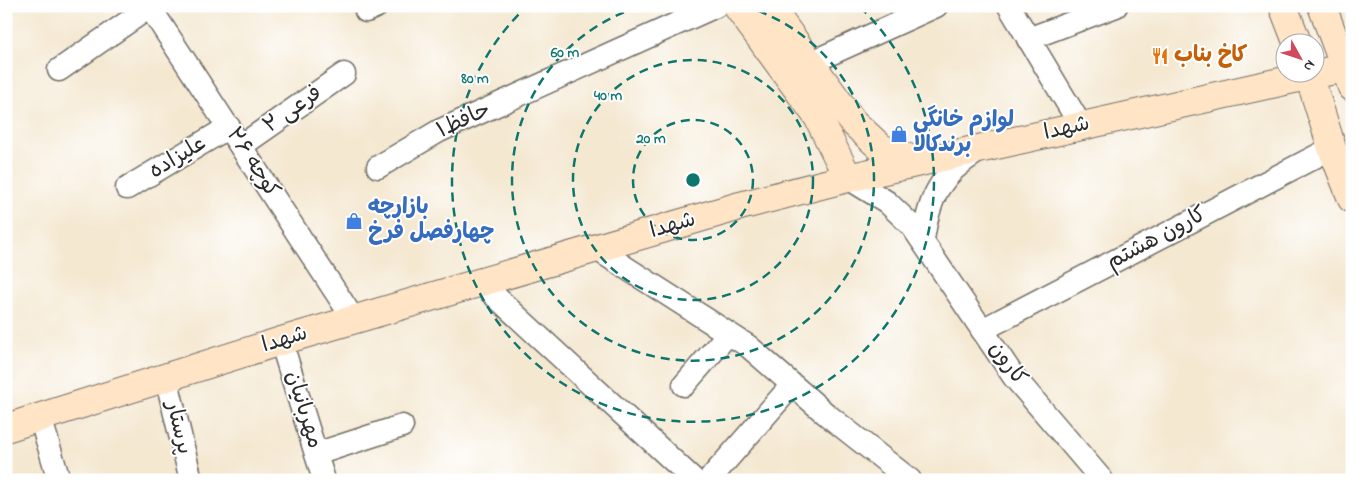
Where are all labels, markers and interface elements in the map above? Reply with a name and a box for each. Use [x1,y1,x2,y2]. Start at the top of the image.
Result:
north arrow [1276,32,1326,82]
place label: کاخ بناب [1174,40,1248,72]
text: 60 m [550,42,580,64]
restaurant icon: کاخ بناب [1150,46,1170,66]
text: N [1298,55,1320,76]
text: 80 m [460,68,489,90]
street label: فرعی ۲ [257,78,329,142]
text: 40 m [593,85,622,107]
street label: حافظ۱ [432,95,496,147]
place label: لوازم خانگی برندکالا [913,105,1014,162]
street label: شهدا [1041,108,1093,150]
street label: کوچه ۲۶ [217,121,287,205]
shop icon: لوازم خانگی برندکالا [889,124,909,144]
street label: علیزاده [143,128,213,188]
text: 20 m [635,128,666,150]
centre of rings [684,171,702,189]
place label: بازارچه چهارفصل فرخ [368,192,494,249]
street label: کارون هشتم [1101,199,1213,279]
street label: شهدا [646,204,700,248]
shop icon: بازارچه چهارفصل فرخ [344,211,364,231]
street label: شهدا [258,318,312,362]
street label: کارون [980,335,1034,393]
street label: مهربانیان [276,367,330,453]
street label: پرستار [156,396,200,458]

